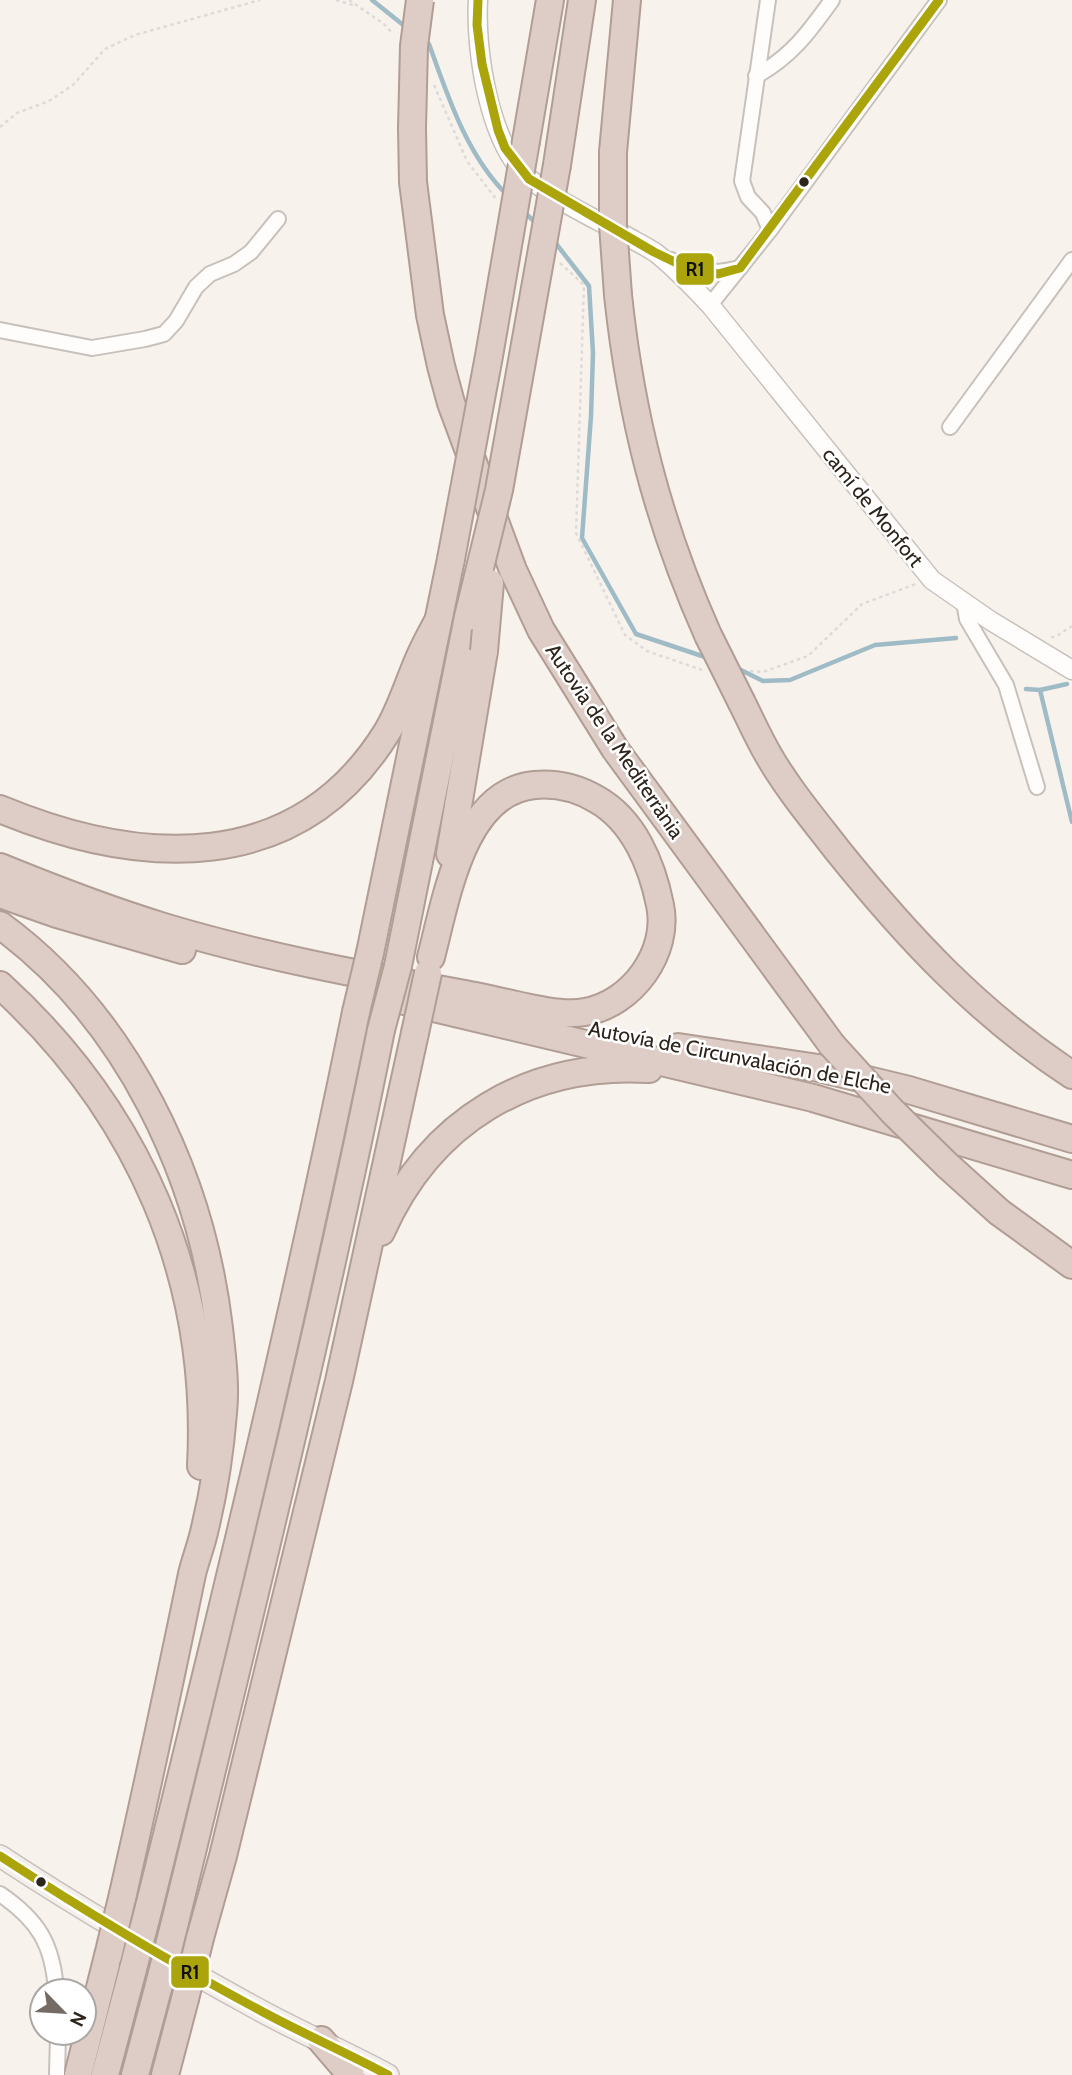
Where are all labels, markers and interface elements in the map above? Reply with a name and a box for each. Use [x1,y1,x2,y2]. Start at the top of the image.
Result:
unlabelled marker [797,175,811,189]
line badge: R1 [675,252,715,286]
text: R1 [686,258,704,281]
street label: camí de Monfort [817,442,929,572]
street label: Autovia de la Mediterrània [540,639,690,843]
street label: Autovía de Circunvalación de Elche [587,1015,894,1099]
unlabelled marker [34,1875,48,1889]
line badge: R1 [170,1955,210,1989]
text: R1 [181,1961,199,1984]
north arrow [28,1977,98,2047]
text: N [65,2008,91,2030]

